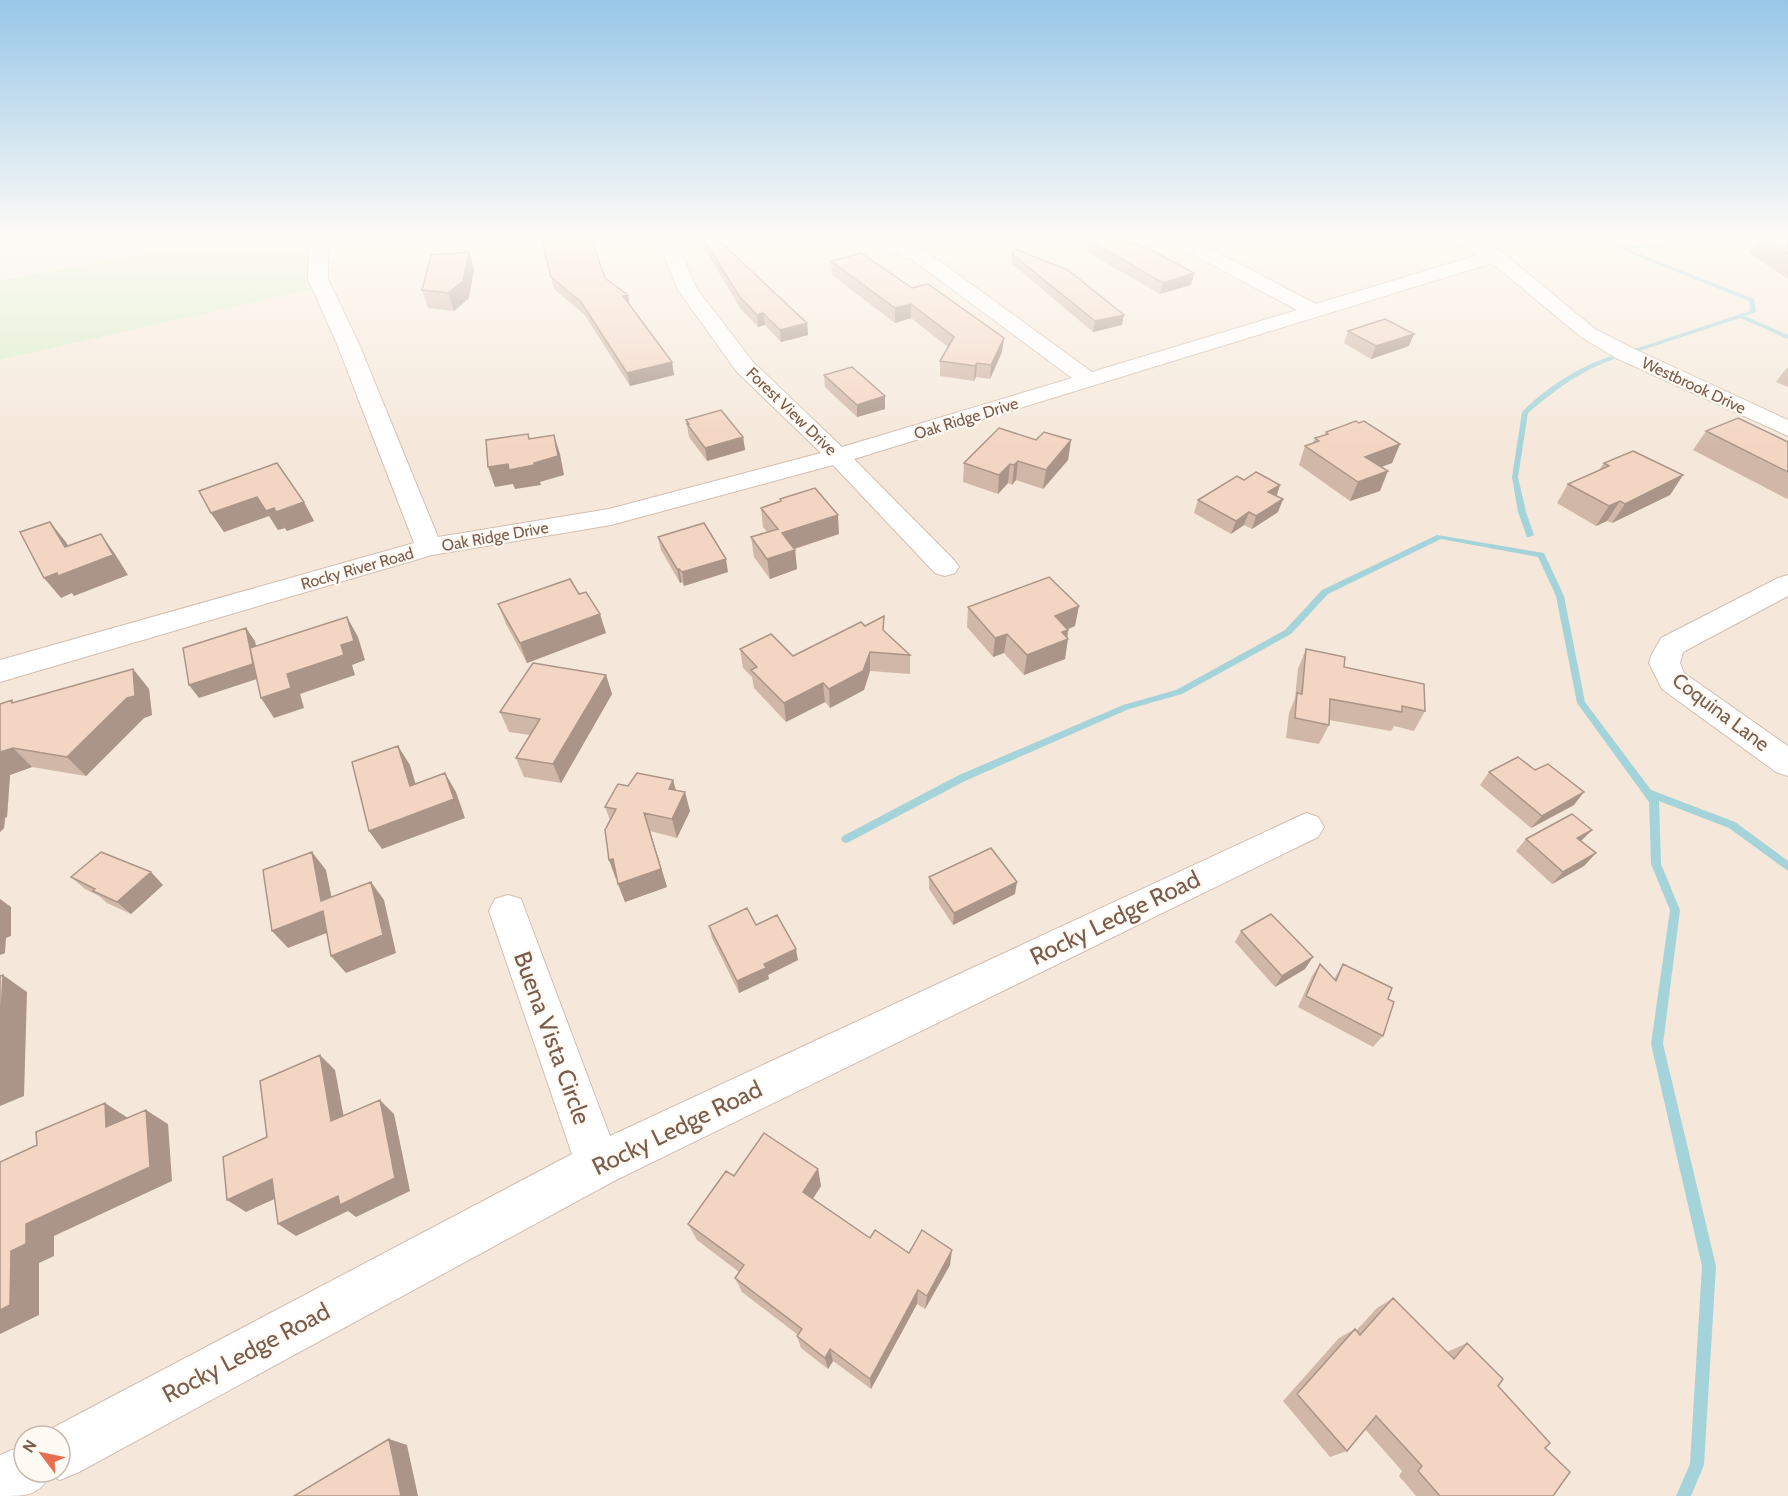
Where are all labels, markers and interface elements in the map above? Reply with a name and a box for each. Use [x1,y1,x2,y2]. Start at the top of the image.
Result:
street label: Westbrook Drive [1639,353,1749,418]
street label: Forest View Drive [743,363,841,459]
street label: Oak Ridge Drive [912,394,1021,443]
street label: Oak Ridge Drive [440,518,550,555]
street label: Rocky River Road [299,543,416,594]
street label: Coquina Lane [1668,668,1774,756]
street label: Rocky Ledge Road [1025,864,1204,971]
street label: Buena Vista Circle [508,947,597,1128]
street label: Rocky Ledge Road [587,1074,766,1181]
street label: Rocky Ledge Road [157,1296,334,1409]
north arrow [12,1424,72,1484]
text: N [19,1436,41,1456]

